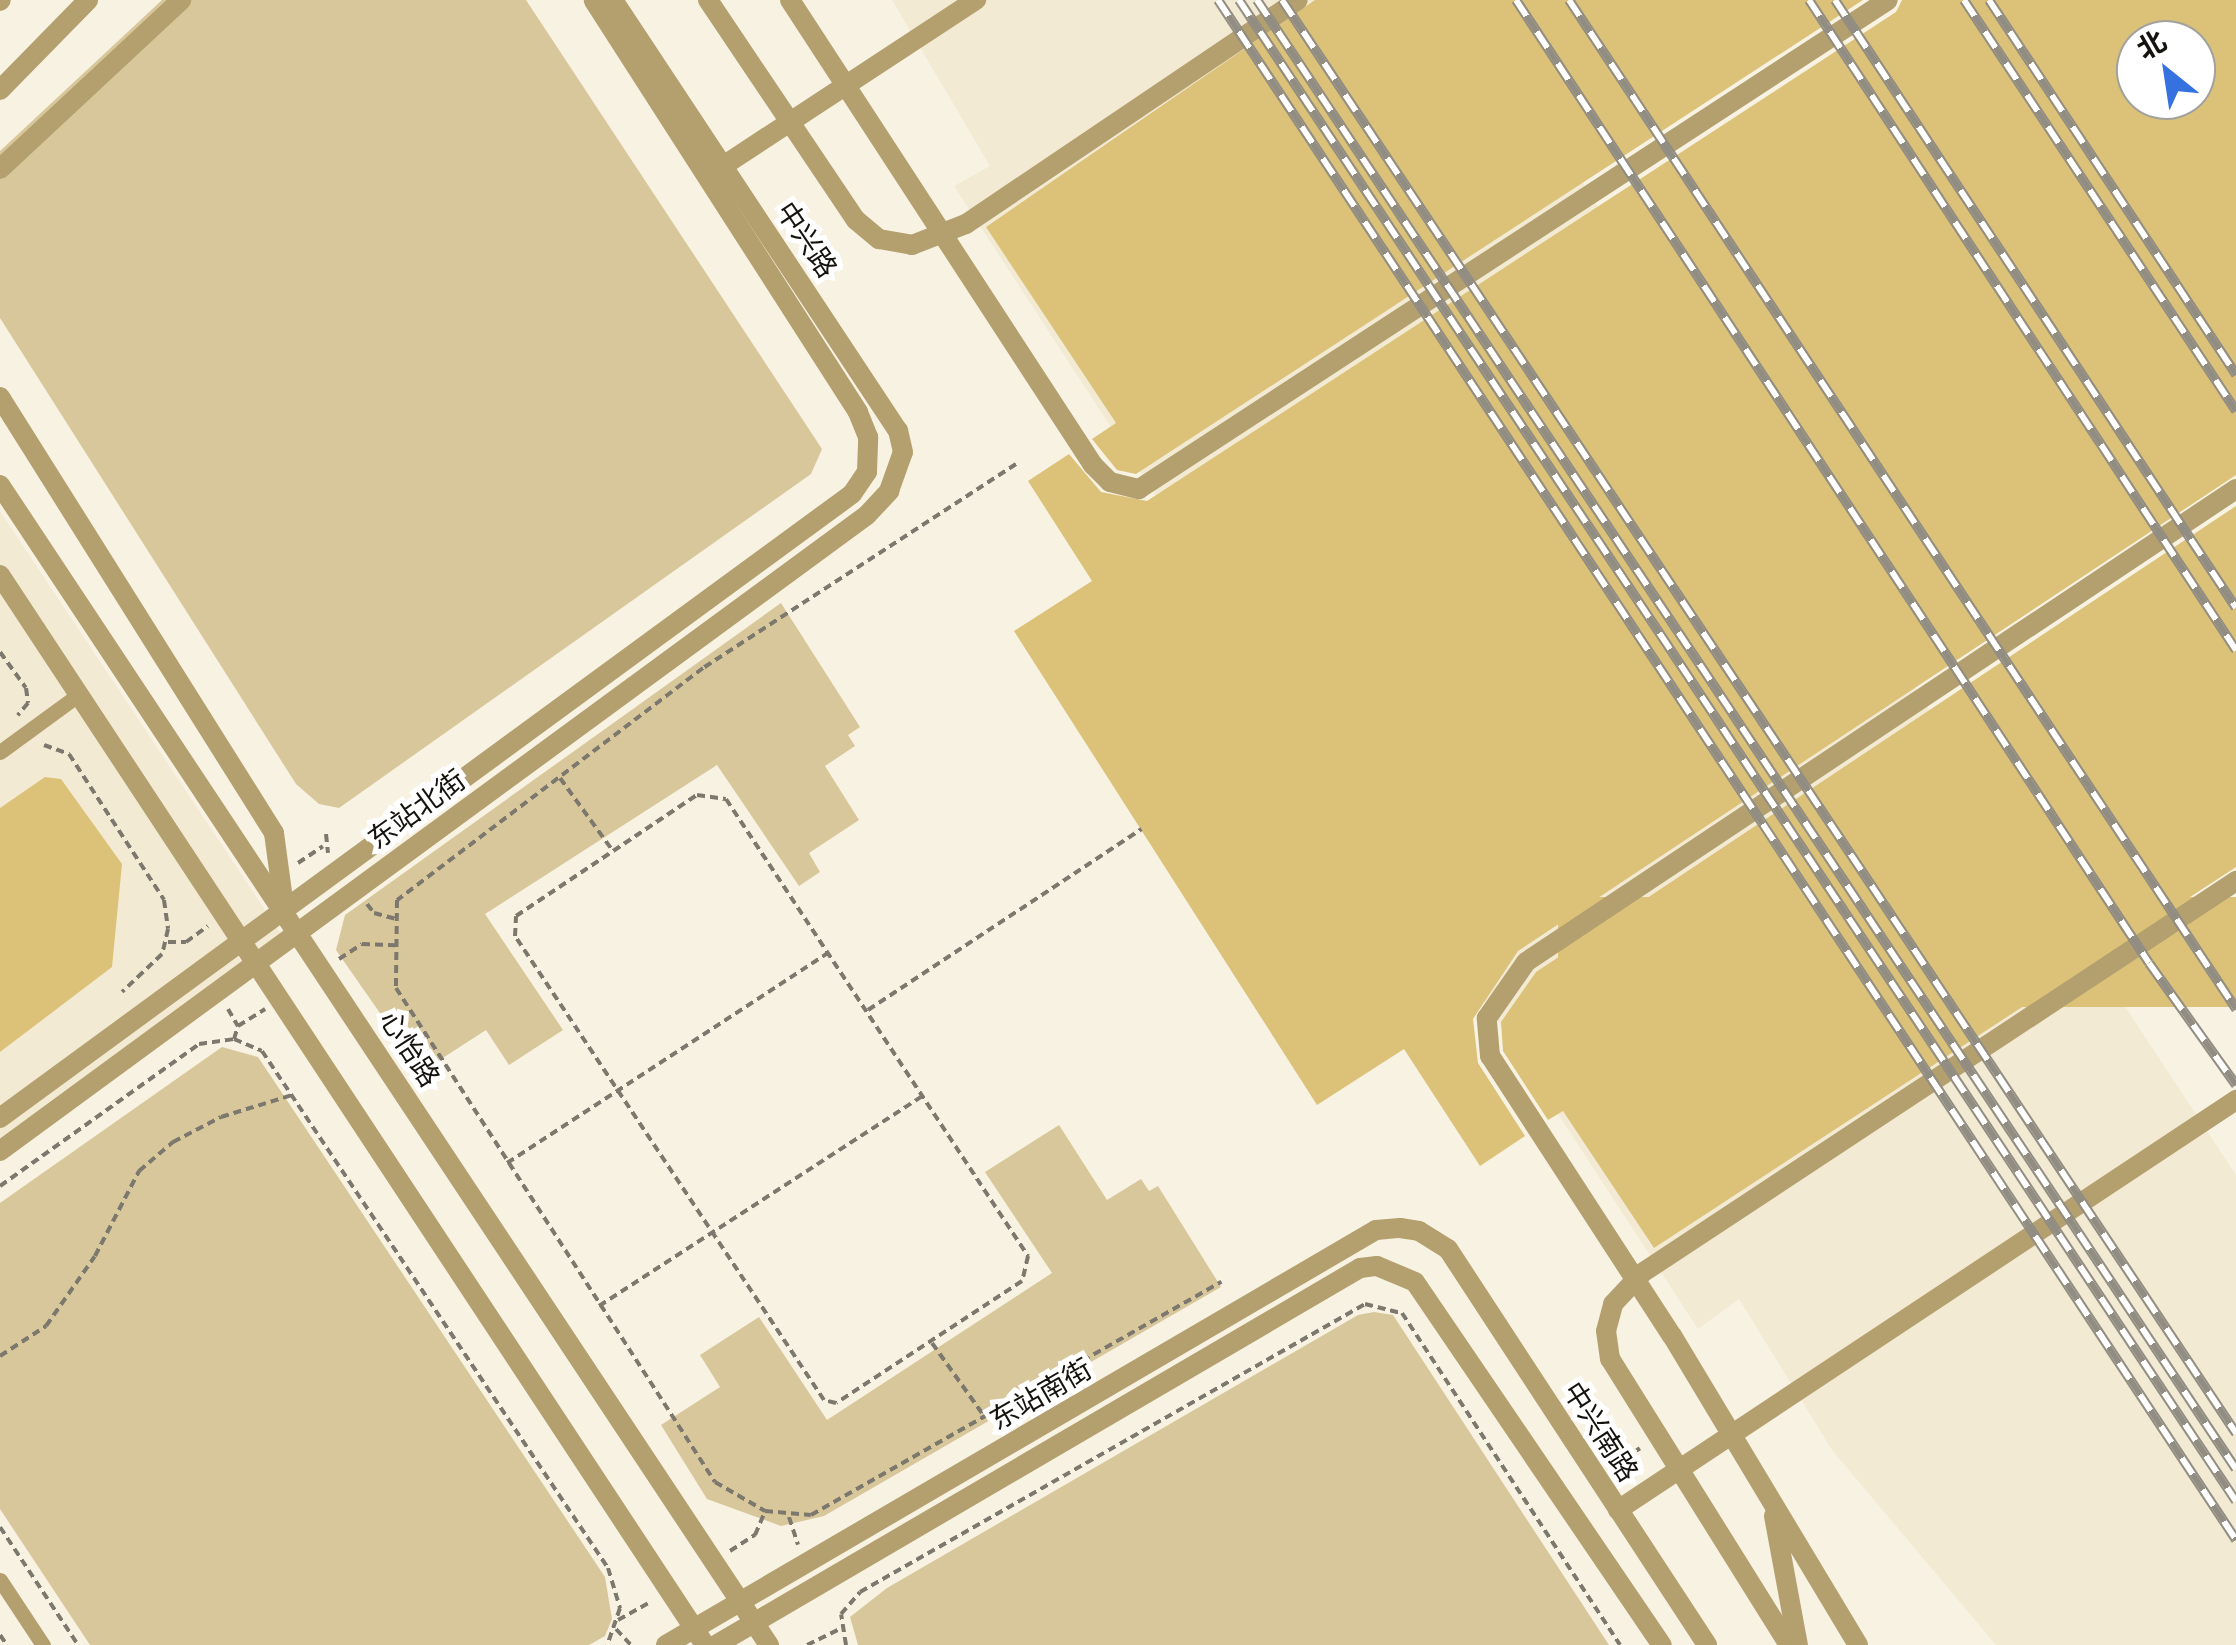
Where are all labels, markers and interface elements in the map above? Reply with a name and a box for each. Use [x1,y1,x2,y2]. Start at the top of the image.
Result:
north arrow [2116,20,2216,120]
text: 北 [2131,24,2172,67]
street label: 中兴路 [769,196,843,284]
street label: 东站北街 [362,763,472,857]
street label: 心怡路 [372,1005,446,1093]
street label: 东站南街 [984,1352,1098,1438]
street label: 中兴南路 [1555,1376,1645,1488]

